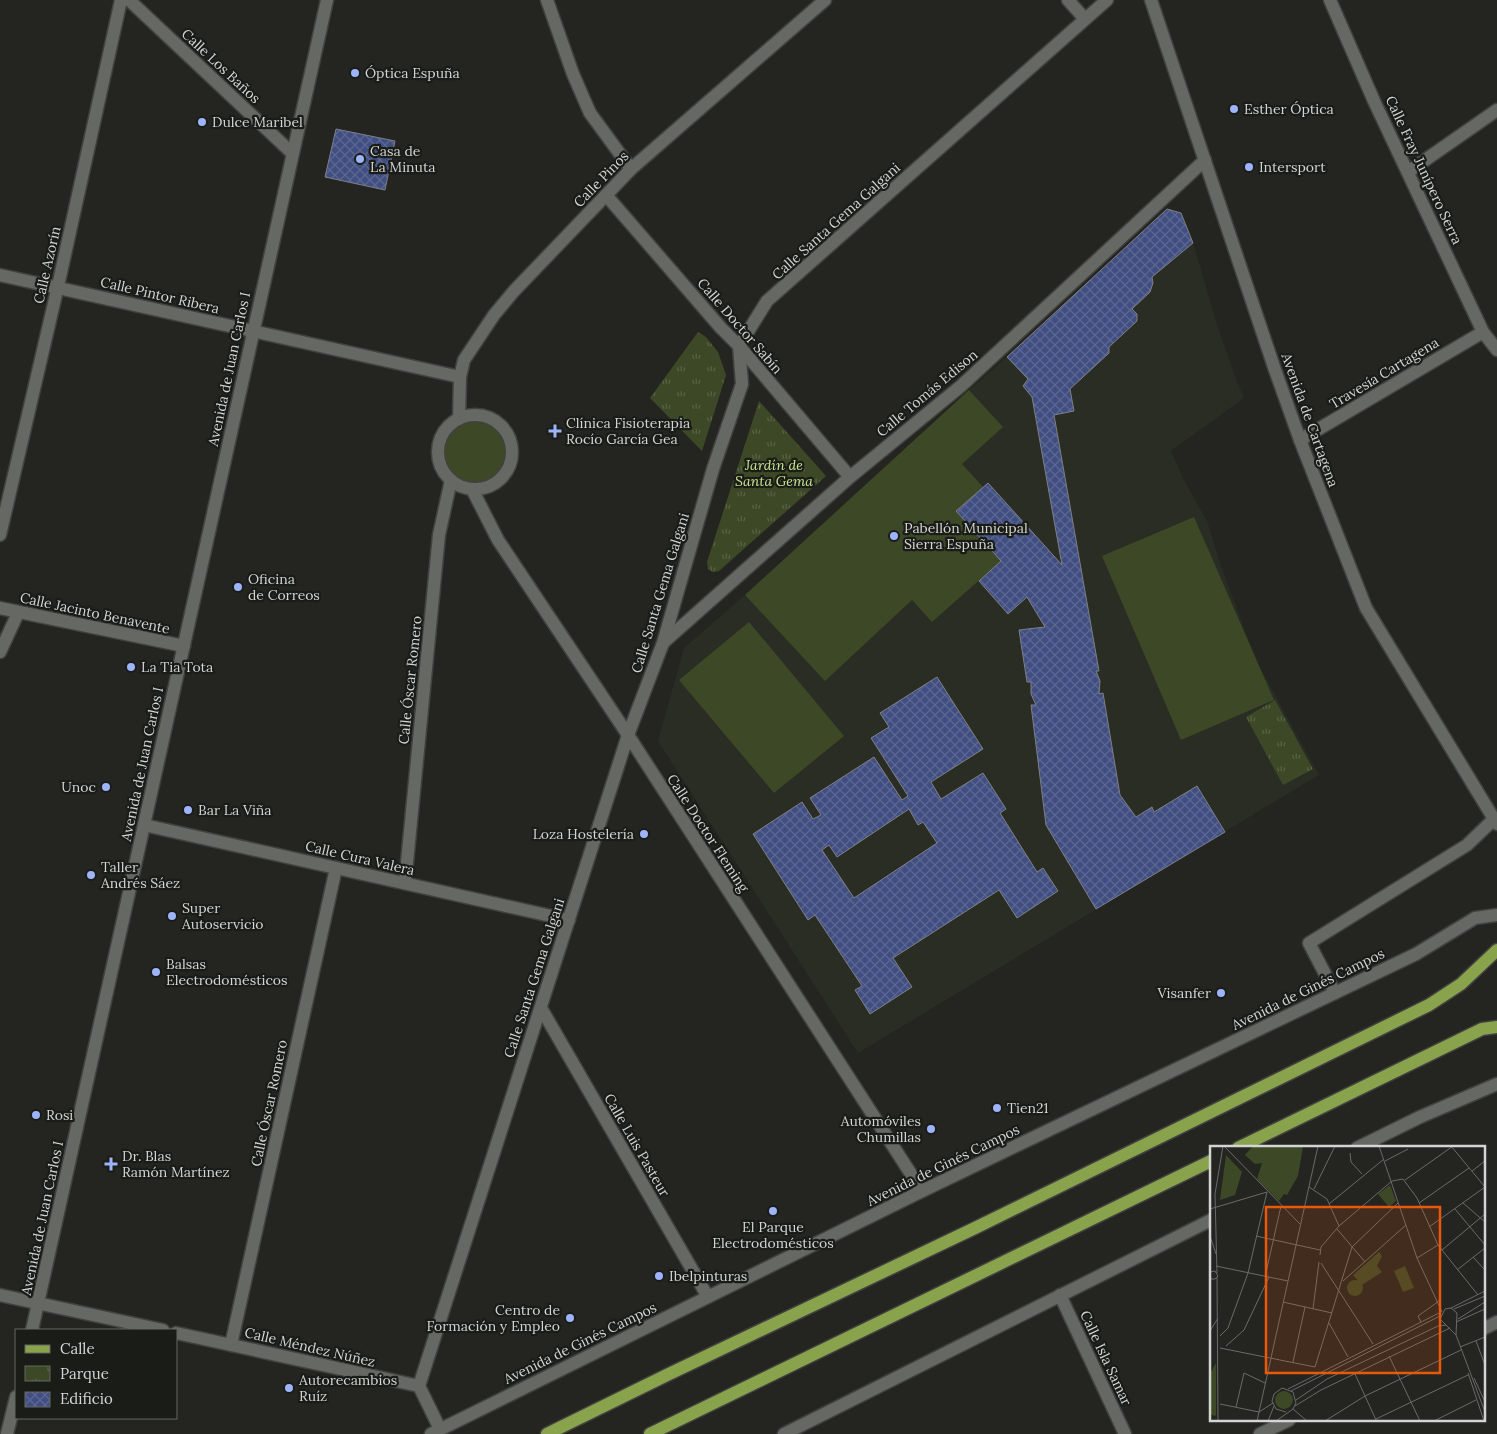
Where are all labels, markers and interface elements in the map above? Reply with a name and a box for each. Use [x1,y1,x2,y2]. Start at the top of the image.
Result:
street label: Calle Los Baños [178,25,264,107]
place label: Óptica Espuña [365,64,460,82]
marker: Óptica Espuña [349,67,361,79]
street label: Calle Fray Junípero Serra [1382,93,1466,247]
place label: Esther Óptica [1244,100,1334,118]
marker: Esther Óptica [1228,103,1240,115]
place label: Dulce Maribel [212,113,303,131]
marker: Dulce Maribel [196,116,208,128]
place label: Casa de La Minuta [370,142,436,176]
street label: Calle Pinos [570,147,632,211]
marker: Casa de La Minuta [354,153,366,165]
place label: Intersport [1259,158,1326,176]
street label: Calle Santa Gema Galgani [768,159,904,283]
marker: Intersport [1243,161,1255,173]
street label: Calle Azorín [29,224,65,305]
street label: Calle Pintor Ribera [99,273,221,317]
street label: Calle Doctor Sabín [694,274,787,378]
street label: Avenida de Juan Carlos I [204,290,254,449]
street label: Travesía Cartagena [1326,333,1442,413]
street label: Calle Tomás Edison [873,345,982,441]
street label: Avenida de Cartagena [1277,350,1343,489]
place label: Clínica Fisioterapia Rocío García Gea [566,414,690,448]
marker: Clínica Fisioterapia Rocío García Gea [548,424,562,438]
park label: Jardín de Santa Gema [735,456,813,490]
street label: Calle Santa Gema Galgani [627,511,693,675]
place label: Pabellón Municipal Sierra Espuña [904,519,1028,553]
marker: Pabellón Municipal Sierra Espuña [888,530,900,542]
place label: Oficina de Correos [248,570,320,604]
marker: Oficina de Correos [232,581,244,593]
street label: Calle Jacinto Benavente [18,588,172,638]
street label: Calle Óscar Romero [394,615,426,745]
place label: La Tia Tota [141,658,213,676]
marker: La Tia Tota [125,661,137,673]
street label: Avenida de Juan Carlos I [117,685,167,844]
street label: Calle Doctor Fleming [663,771,753,896]
place label: Unoc [61,778,96,796]
marker: Unoc [100,781,112,793]
place label: Bar La Viña [198,801,272,819]
marker: Bar La Viña [182,804,194,816]
place label: Loza Hostelería [533,825,634,843]
marker: Loza Hostelería [638,828,650,840]
street label: Calle Cura Valera [304,837,416,879]
place label: Taller Andrés Sáez [100,858,180,892]
marker: Taller Andrés Sáez [85,869,97,881]
street label: Calle Santa Gema Galgani [500,896,568,1060]
place label: Super Autoservicio [181,899,264,933]
marker: Super Autoservicio [166,910,178,922]
street label: Avenida de Ginés Campos [1228,944,1387,1034]
place label: Balsas Electrodomésticos [166,955,288,989]
marker: Balsas Electrodomésticos [150,966,162,978]
place label: Visanfer [1157,984,1211,1002]
marker: Visanfer [1215,987,1227,999]
street label: Calle Óscar Romero [247,1038,291,1168]
street label: Calle Luis Pasteur [600,1090,674,1200]
place label: Tien21 [1007,1099,1049,1117]
marker: Tien21 [991,1102,1003,1114]
place label: Rosi [46,1106,73,1124]
marker: Rosi [30,1109,42,1121]
place label: Automóviles Chumillas [840,1112,921,1146]
street label: Avenida de Ginés Campos [863,1120,1022,1210]
marker: Automóviles Chumillas [925,1123,937,1135]
street label: Avenida de Juan Carlos I [17,1139,67,1298]
inset map [1210,1146,1484,1422]
place label: Dr. Blas Ramón Martínez [122,1147,230,1181]
marker: Dr. Blas Ramón Martínez [104,1157,118,1171]
marker: El Parque Electrodomésticos [767,1205,779,1217]
place label: El Parque Electrodomésticos [712,1218,834,1252]
place label: Ibelpinturas [669,1267,747,1285]
marker: Ibelpinturas [653,1270,665,1282]
street label: Avenida de Ginés Campos [500,1298,659,1388]
place label: Centro de Formación y Empleo [427,1301,560,1335]
street label: Calle Isla Samar [1076,1308,1136,1408]
marker: Centro de Formación y Empleo [564,1312,576,1324]
street label: Calle Méndez Núñez [243,1323,377,1371]
legend [15,1329,178,1419]
text: Calle [60,1339,95,1358]
text: Parque [60,1364,109,1383]
place label: Autorecambios Ruíz [298,1371,397,1405]
marker: Autorecambios Ruíz [283,1382,295,1394]
text: Edificio [60,1389,113,1408]

